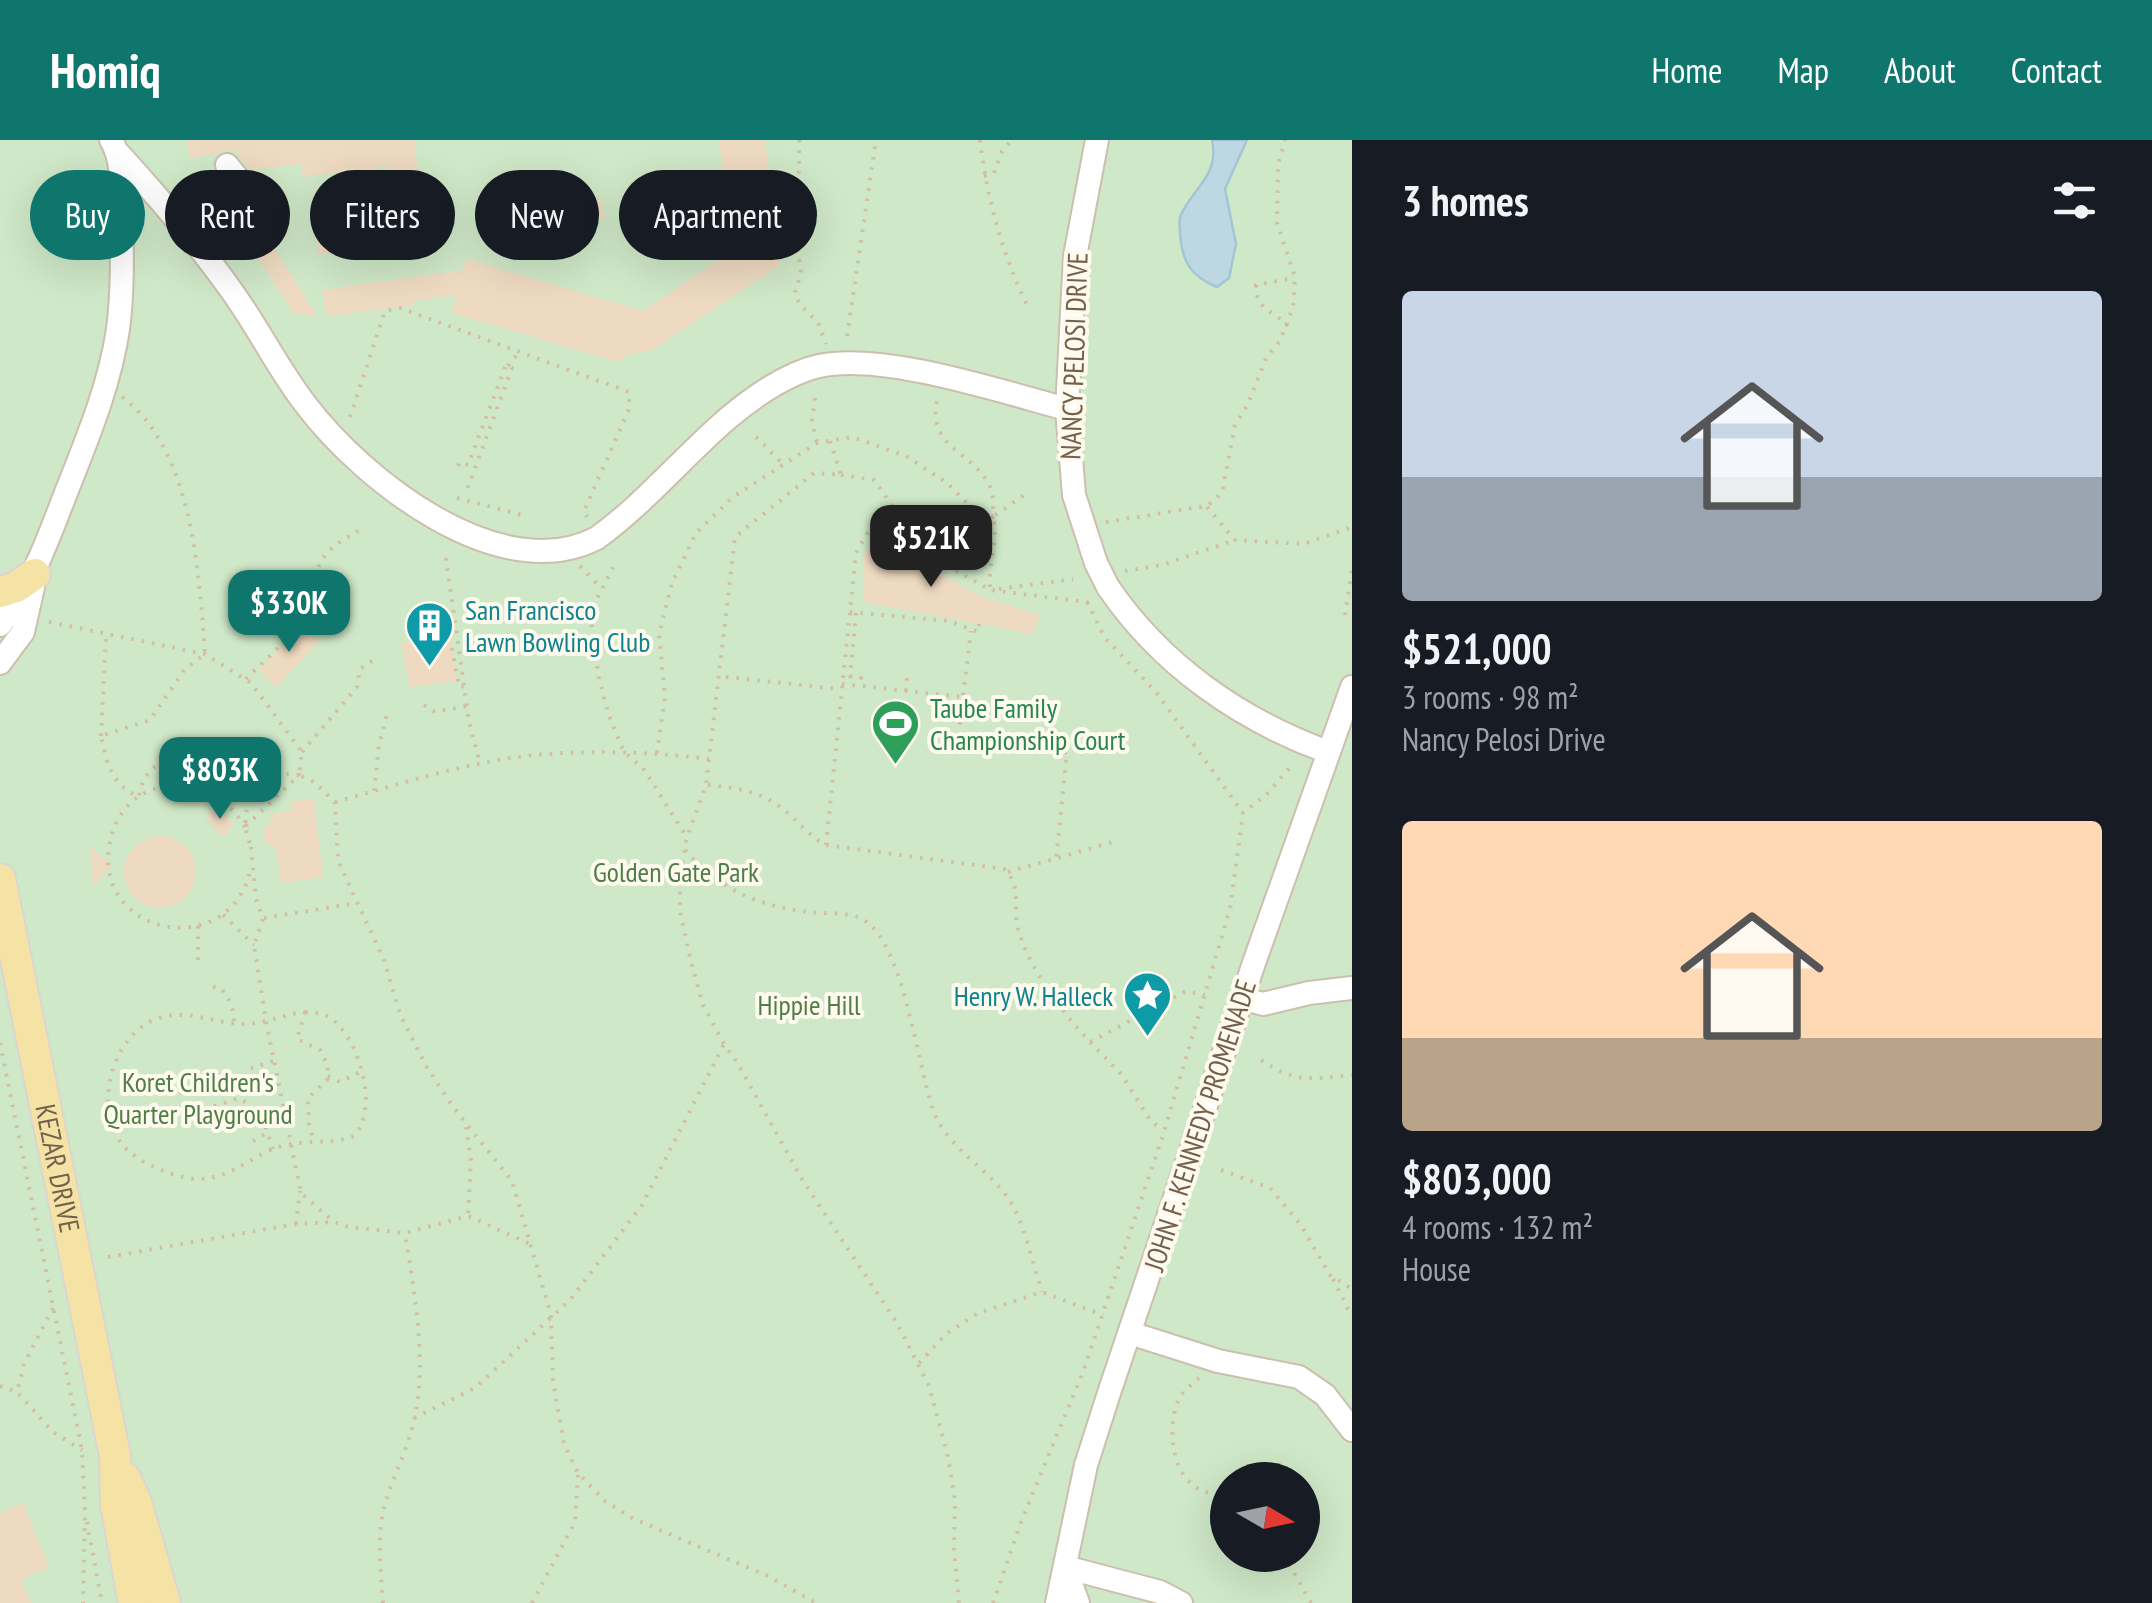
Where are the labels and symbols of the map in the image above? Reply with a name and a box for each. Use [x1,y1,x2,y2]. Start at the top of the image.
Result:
street label: NANCY PELOSI DRIVE [1051,252,1096,460]
pin: $521K [861,505,1001,590]
pin: $330K [219,570,359,655]
place label: San Francisco Lawn Bowling Club [465,591,650,660]
building icon: San Francisco Lawn Bowling Club [404,600,456,668]
place label: Taube Family Championship Court [930,689,1126,758]
sports icon: Taube Family Championship Court [869,698,921,766]
pin: $803K [150,737,290,822]
park label: Golden Gate Park [593,853,759,890]
place icon: Henry W. Halleck [1122,970,1174,1038]
street label: JOHN F. KENNEDY PROMENADE [1135,975,1264,1276]
place label: Henry W. Halleck [954,977,1113,1014]
park label: Hippie Hill [757,986,861,1023]
park label: Koret Children's Quarter Playground [103,1063,293,1132]
street label: KEZAR DRIVE [27,1101,89,1236]
north arrow [1210,1462,1320,1572]

